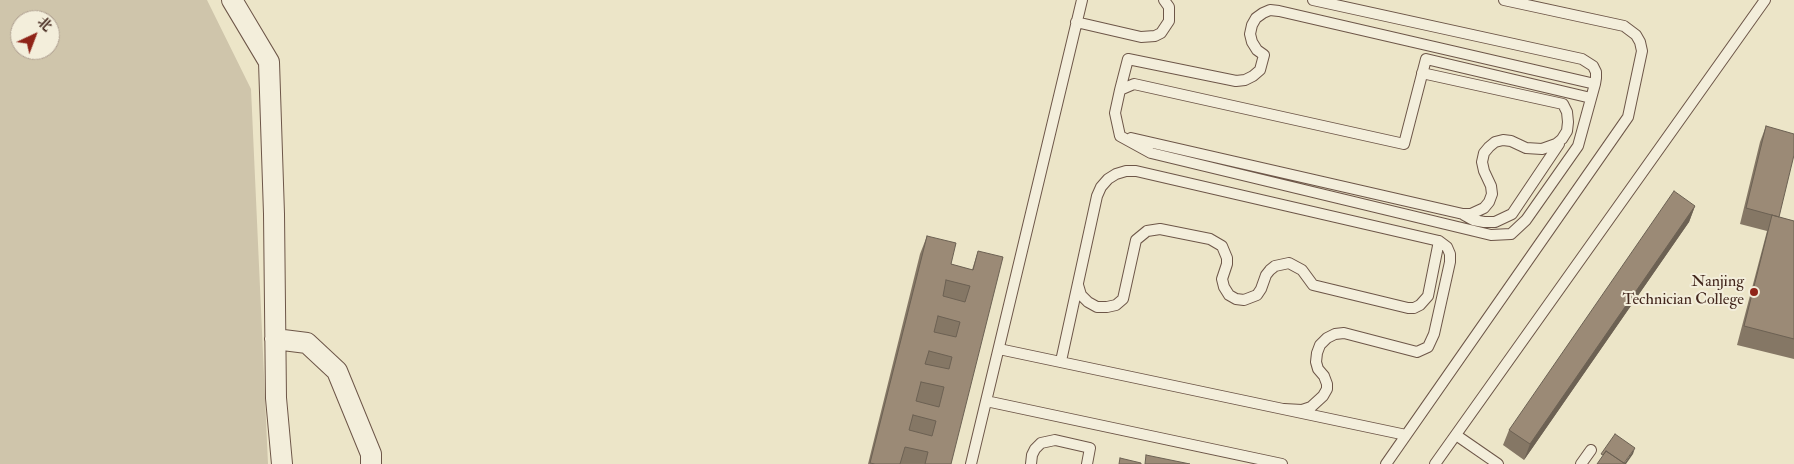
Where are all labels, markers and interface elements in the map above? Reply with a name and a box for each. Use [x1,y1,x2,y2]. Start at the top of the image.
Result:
north arrow [10,10,60,60]
text: 北 [34,13,56,35]
place label: Nanjing Technician College [1623,273,1744,311]
marker: Nanjing Technician College [1748,286,1760,298]

